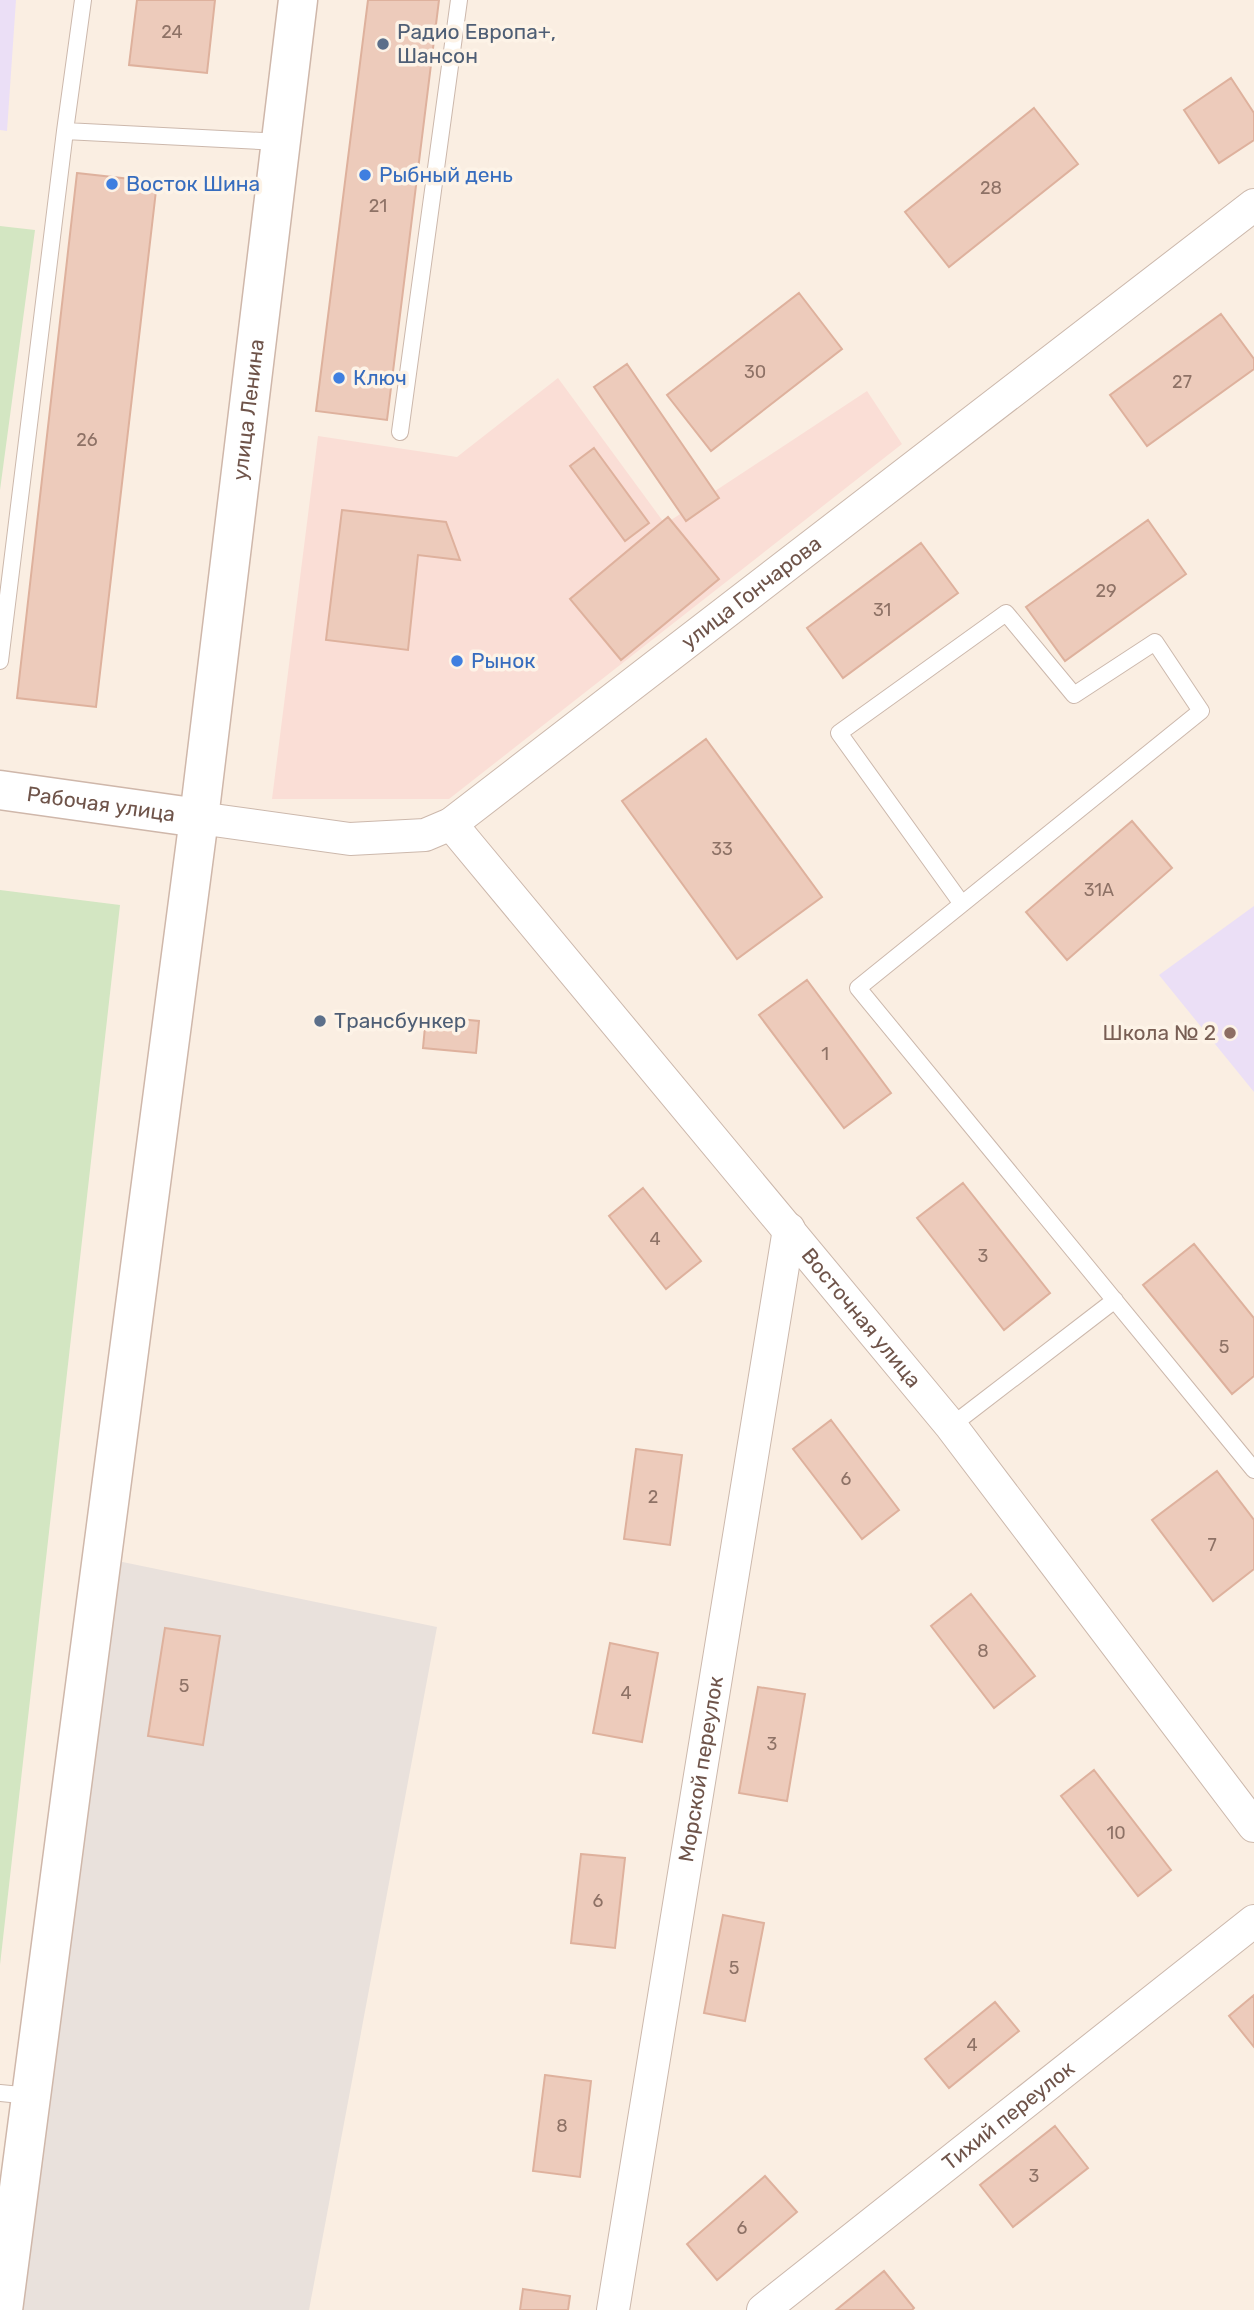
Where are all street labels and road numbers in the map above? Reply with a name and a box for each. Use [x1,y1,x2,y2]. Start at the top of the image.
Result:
street label: улица Ленина [227,338,269,482]
street label: улица Гончарова [676,530,826,654]
street label: Рабочая улица [25,781,177,827]
street label: Восточная улица [797,1243,927,1392]
street label: Морской переулок [673,1674,728,1864]
street label: Тихий переулок [937,2055,1079,2175]

